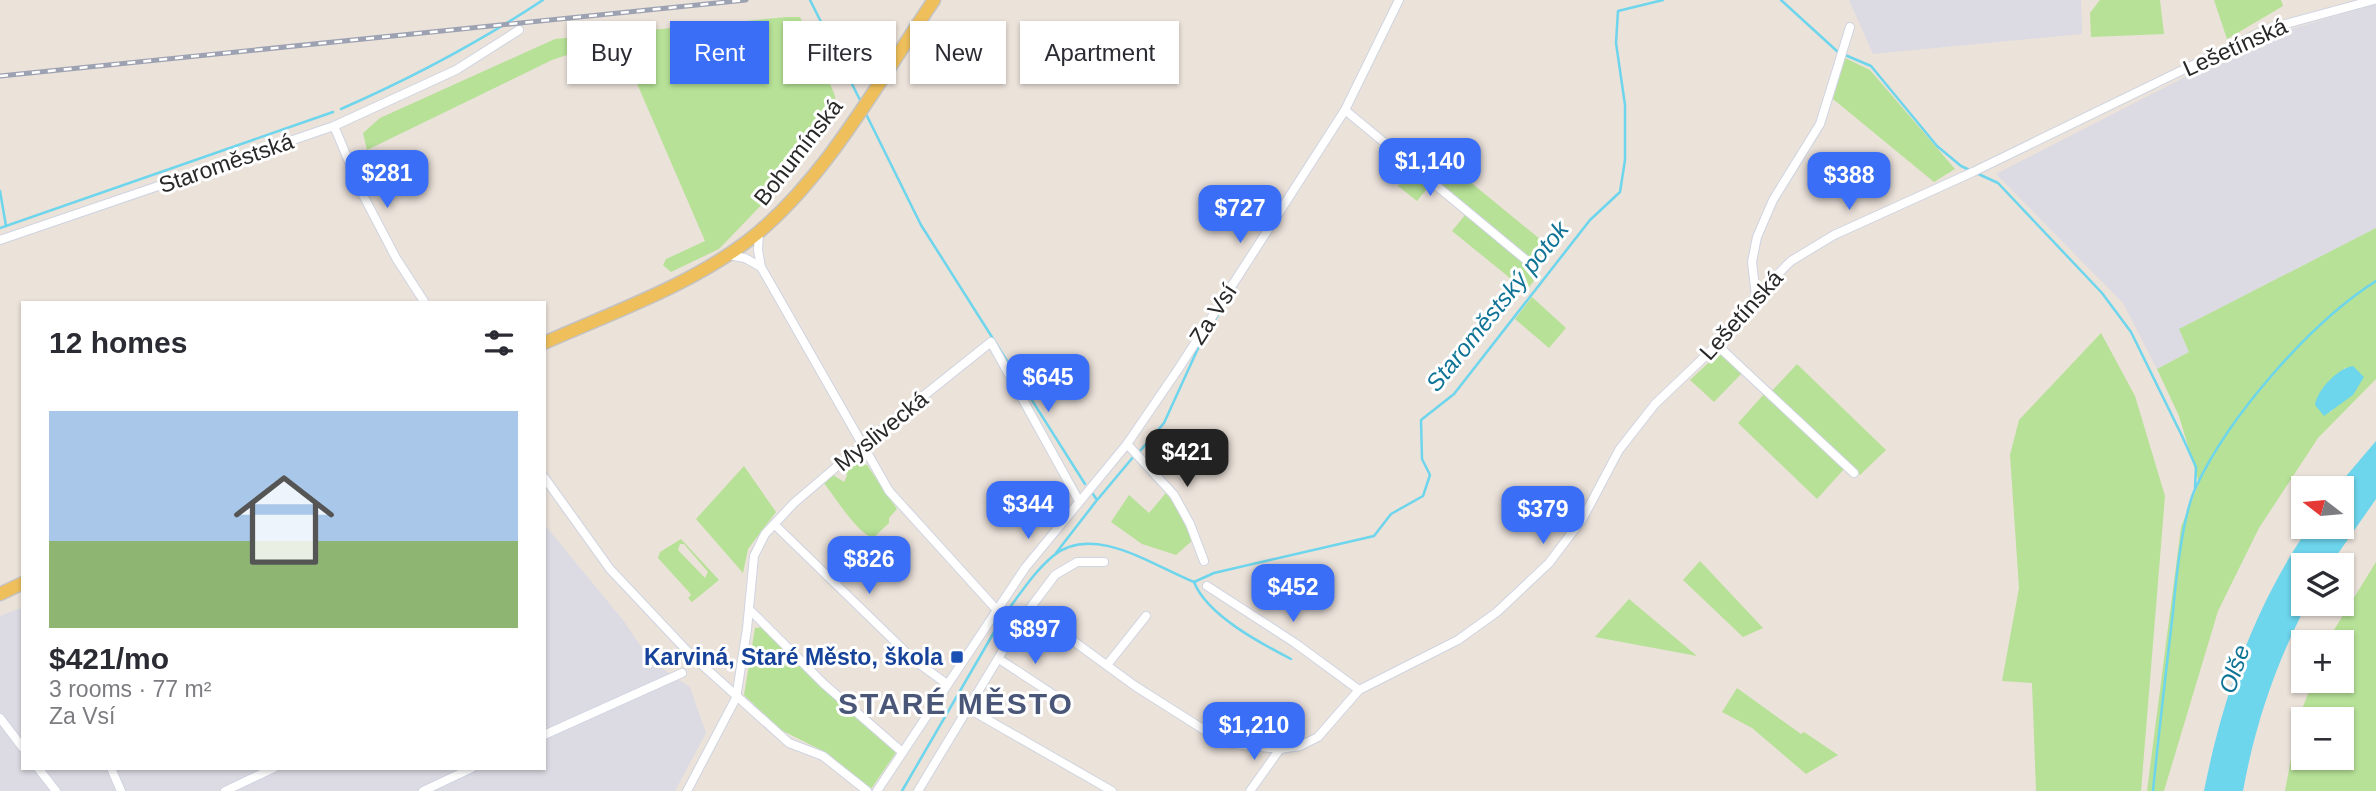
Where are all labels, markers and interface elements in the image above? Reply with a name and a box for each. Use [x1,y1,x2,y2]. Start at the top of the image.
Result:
street label: Lešetínská [2179,12,2291,82]
chip: Buy [567,21,656,84]
chip: Rent [670,21,769,84]
chip: Filters [783,21,896,84]
chip: New [910,21,1006,84]
chip: Apartment [1020,21,1179,84]
street label: Bohumínská [748,93,848,210]
street label: Staroměstská [155,128,297,198]
pin: $1,140 [1373,138,1487,198]
text: $1,140 [1395,148,1465,174]
pin: $281 [346,150,428,210]
pin: $388 [1808,152,1890,212]
text: $281 [361,160,413,186]
text: $388 [1823,162,1875,188]
pin: $727 [1199,186,1281,245]
text: $727 [1214,195,1266,221]
water label: Staroměstský potok [1420,214,1575,396]
street label: Lešetínská [1694,265,1788,365]
street label: Za Vsí [1184,279,1242,349]
icon: filters [480,324,518,362]
text: 12 homes [49,326,187,359]
pin: $645 [1007,354,1089,414]
text: $645 [1022,364,1074,390]
street label: Myslivecká [829,385,933,476]
pin: $421 [1146,430,1228,489]
text: $421 [1161,439,1213,465]
icon: home [221,457,347,583]
north arrow [2291,476,2354,539]
map controls [2291,476,2354,770]
pin: $344 [987,482,1069,541]
pin: $379 [1502,486,1584,546]
text: $344 [1002,491,1054,517]
text: $379 [1517,496,1569,522]
pin: $826 [828,536,910,596]
text: $826 [843,546,895,572]
button: layers [2291,553,2354,616]
pin: $452 [1252,564,1334,624]
text: $452 [1267,574,1319,600]
pin: $897 [994,606,1076,666]
text: $897 [1009,616,1061,642]
button: + [2291,630,2354,693]
water label: Olše [2213,641,2255,697]
text: $421/mo [49,642,169,675]
place label: Karviná, Staré Město, škola [644,644,943,670]
marker: Karviná, Staré Město, škola [949,649,965,665]
text: 3 rooms · 77 m² [49,676,211,702]
district label: STARÉ MĚSTO [838,687,1074,720]
pin: $1,210 [1197,702,1311,762]
text: Za Vsí [49,703,115,729]
button: − [2291,707,2354,770]
text: $1,210 [1219,712,1289,738]

